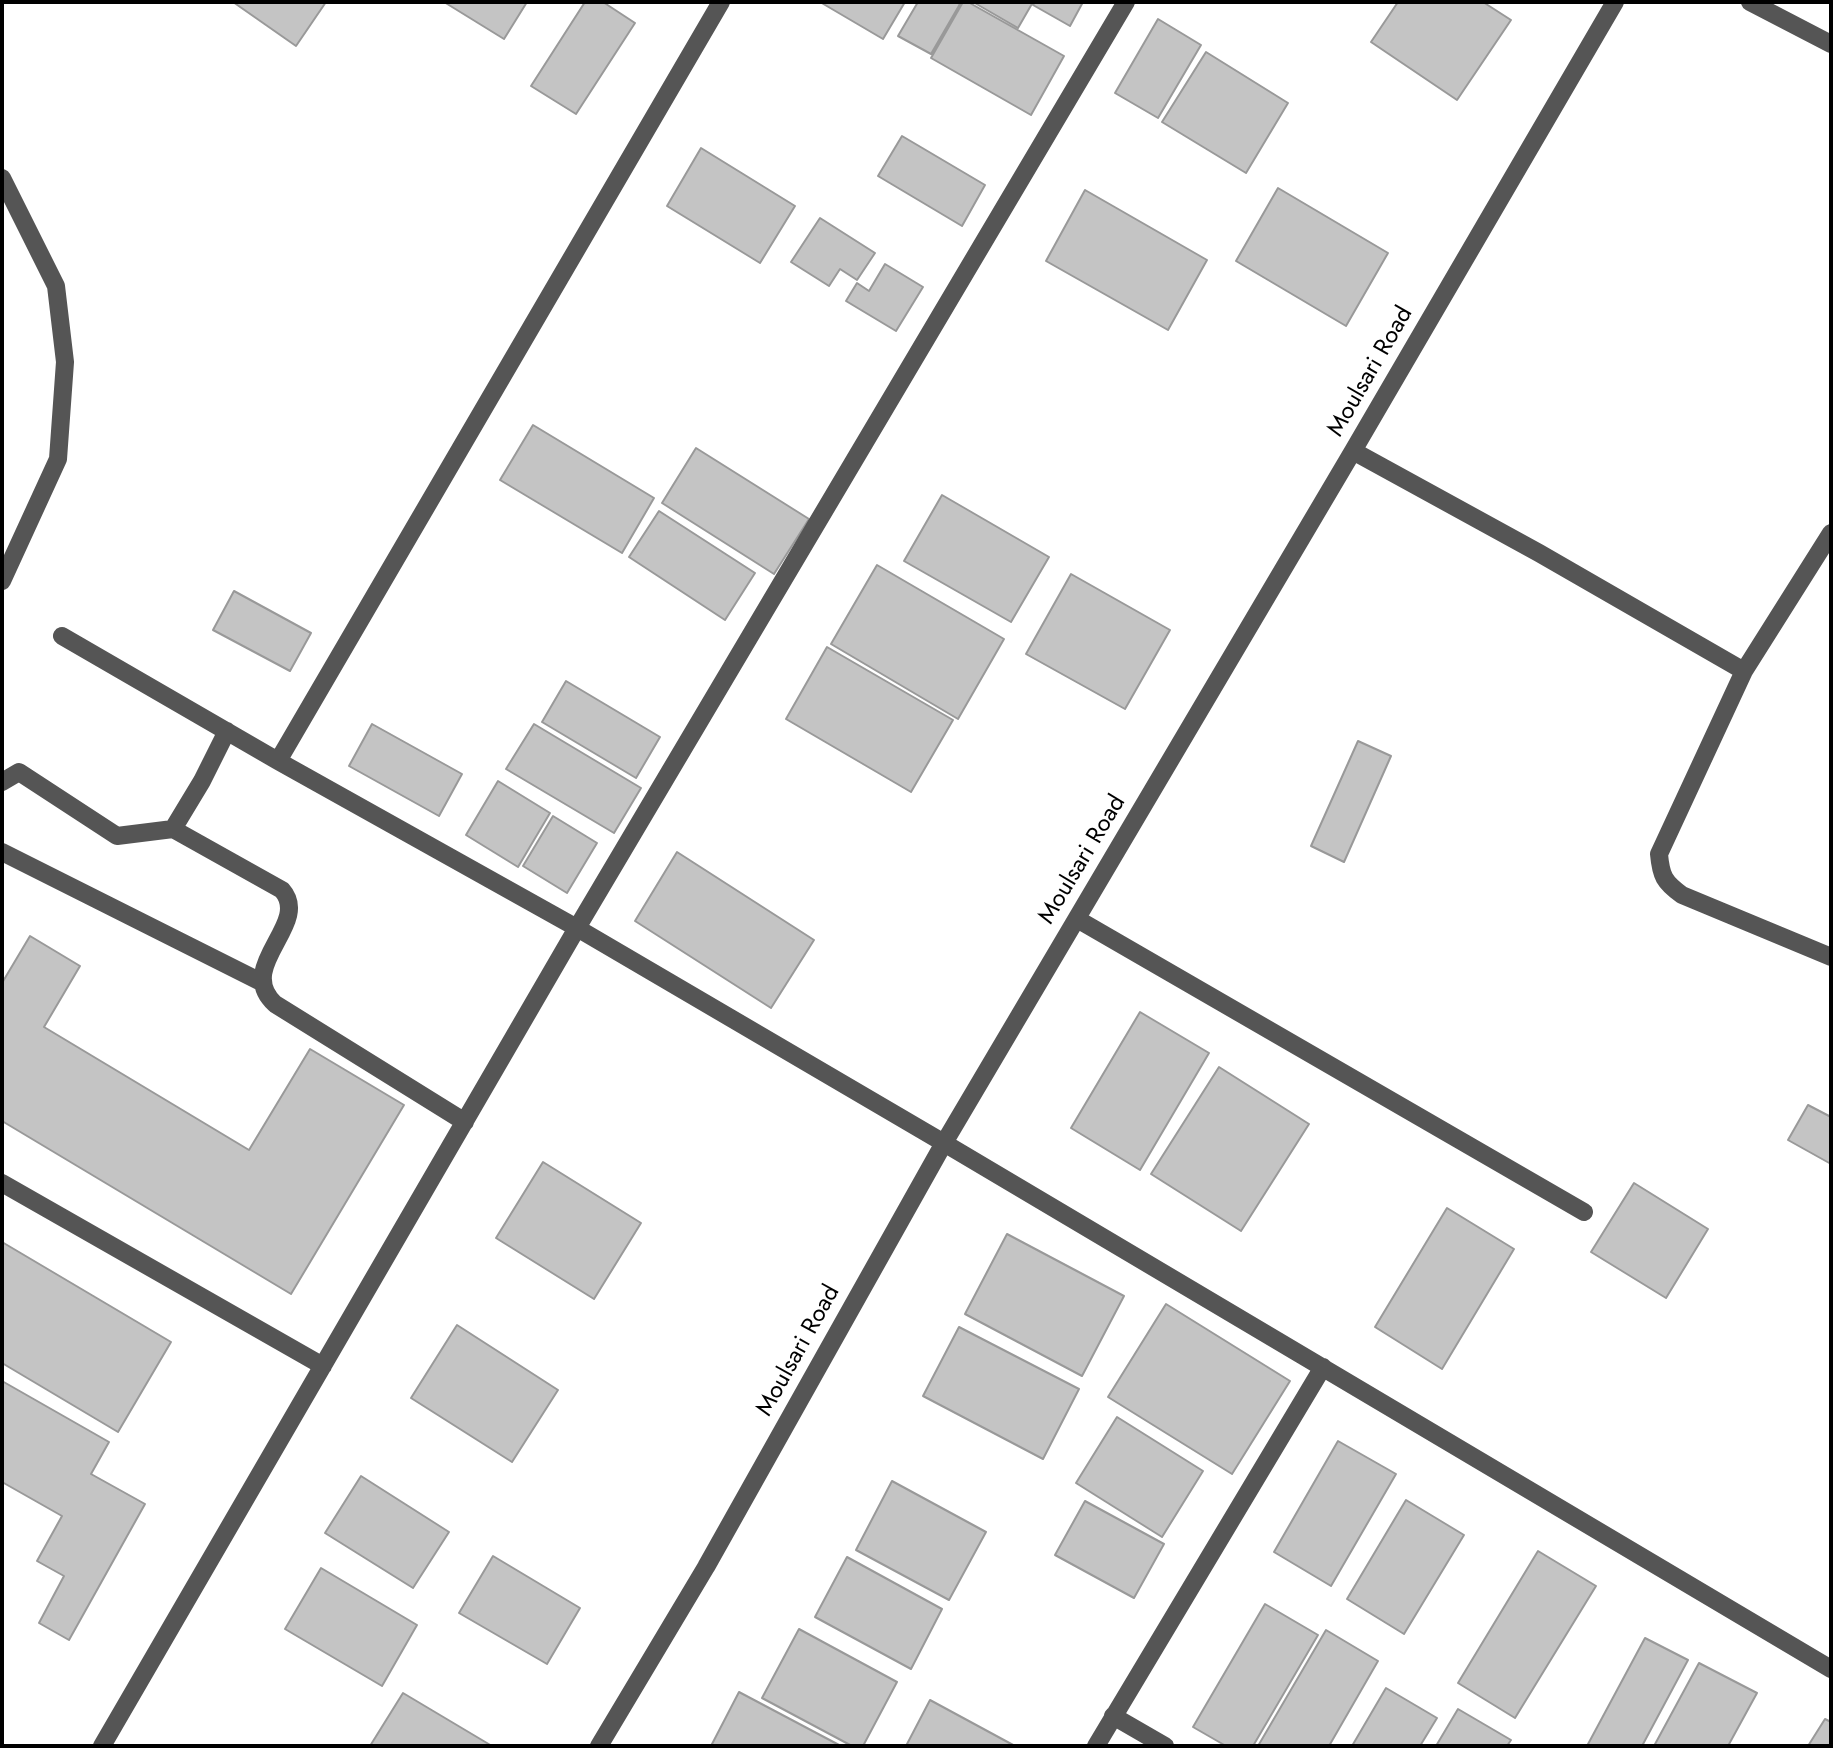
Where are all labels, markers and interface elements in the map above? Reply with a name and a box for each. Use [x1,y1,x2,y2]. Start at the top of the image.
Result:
street label: Moulsari Road [1322,302,1420,442]
street label: Moulsari Road [1033,790,1133,930]
street label: Moulsari Road [751,1280,847,1422]

